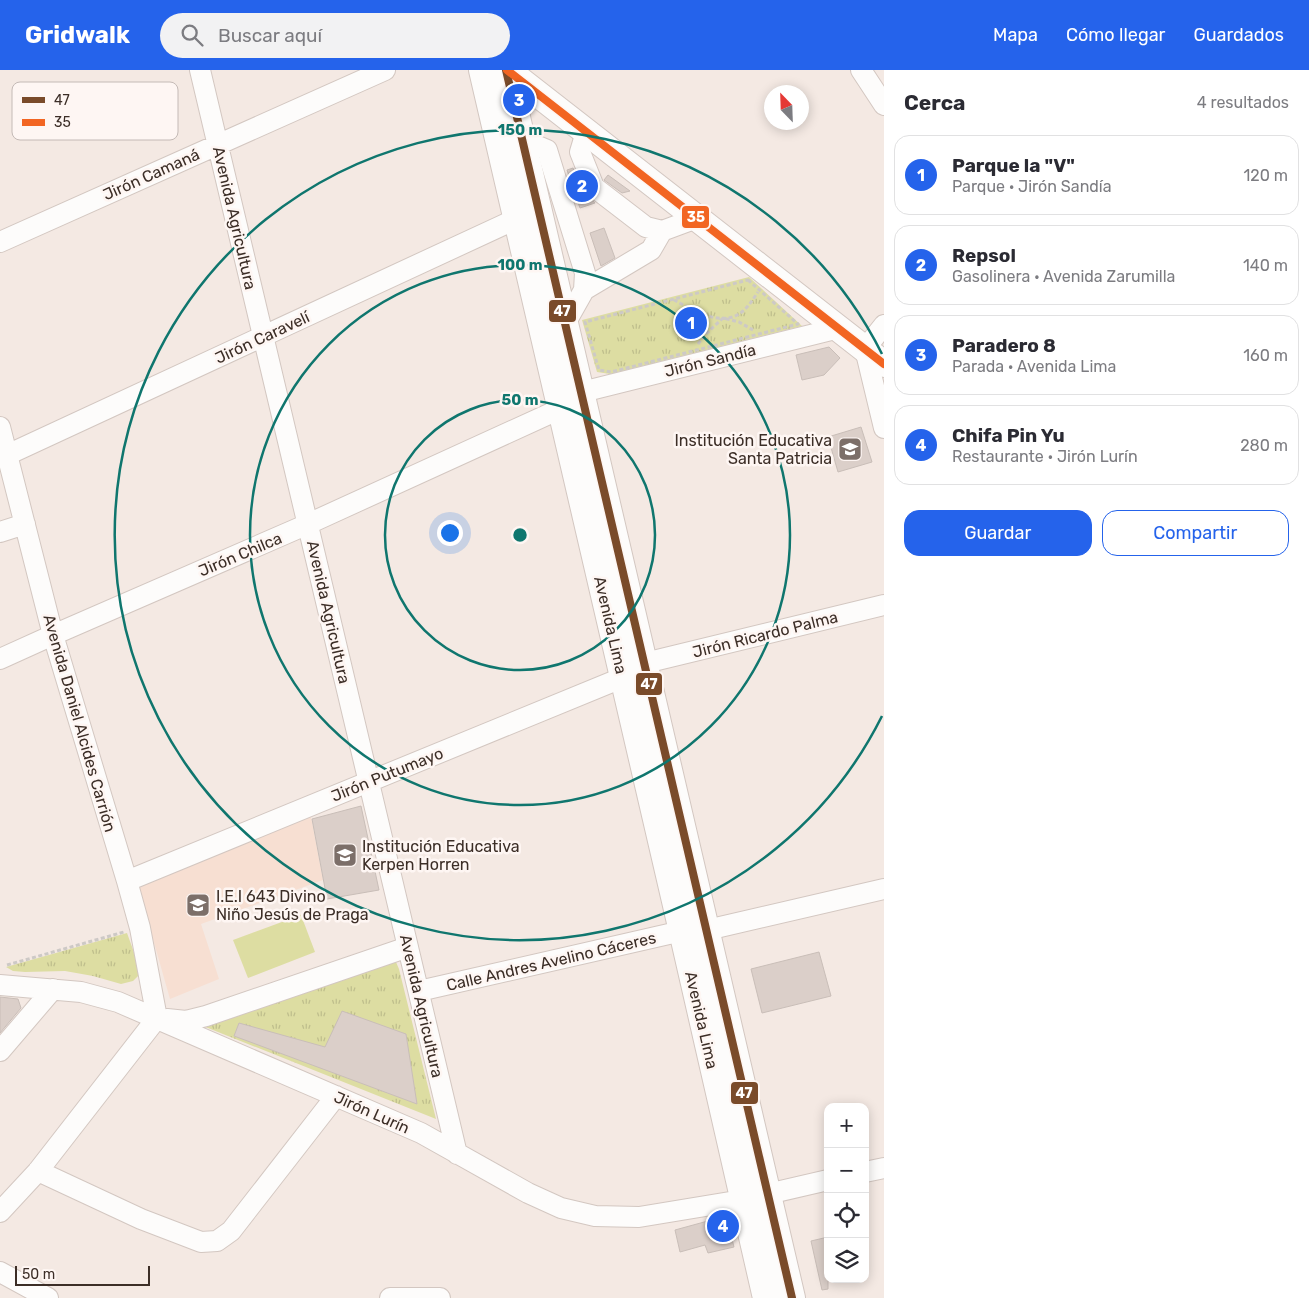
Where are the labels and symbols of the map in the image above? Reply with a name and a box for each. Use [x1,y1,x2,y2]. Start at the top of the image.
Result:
pin: 3 [503,81,535,119]
legend [12,82,178,140]
north arrow [764,85,809,130]
text: 47 [54,92,70,109]
text: 35 [54,114,71,131]
text: 150 m [498,121,542,139]
street label: Jirón Camaná [100,145,202,204]
street label: Avenida Agricultura [209,145,260,292]
pin: 2 [566,167,598,205]
line badge: 35 [681,205,710,229]
text: 35 [687,209,705,226]
text: 100 m [498,256,542,274]
line badge: 47 [548,299,577,323]
text: 47 [553,303,571,320]
pin: 1 [675,304,707,342]
street label: Jirón Caravelí [212,307,314,368]
street label: Jirón Sandía [662,340,758,381]
text: 50 m [502,391,538,409]
place label: Institución Educativa Santa Patricia [674,431,832,468]
school or university icon: Institución Educativa Santa Patricia [837,436,863,462]
your location [437,520,463,546]
centre of rings [511,526,529,544]
street label: Jirón Chilca [196,528,285,581]
street label: Avenida Agricultura [303,539,354,686]
street label: Avenida Lima [590,574,631,676]
street label: Jirón Ricardo Palma [690,607,840,662]
street label: Avenida Daniel Alcides Carrión [39,612,120,834]
line badge: 47 [635,672,663,696]
text: 47 [640,676,658,693]
street label: Jirón Putumayo [328,743,446,806]
place label: Institución Educativa Kerpen Horren [362,837,520,874]
school or university icon: Institución Educativa Kerpen Horren [332,842,358,868]
place label: I.E.I 643 Divino Niño Jesús de Praga [216,887,369,924]
school or university icon: I.E.I 643 Divino Niño Jesús de Praga [185,892,211,918]
street label: Calle Andres Avelino Cáceres [444,928,658,995]
street label: Avenida Agricultura [396,933,447,1080]
street label: Avenida Lima [681,969,722,1071]
line badge: 47 [730,1081,759,1105]
text: 47 [735,1085,753,1102]
street label: Jirón Lurín [331,1087,413,1138]
pin: 4 [707,1207,739,1245]
scale bar [15,1263,150,1286]

